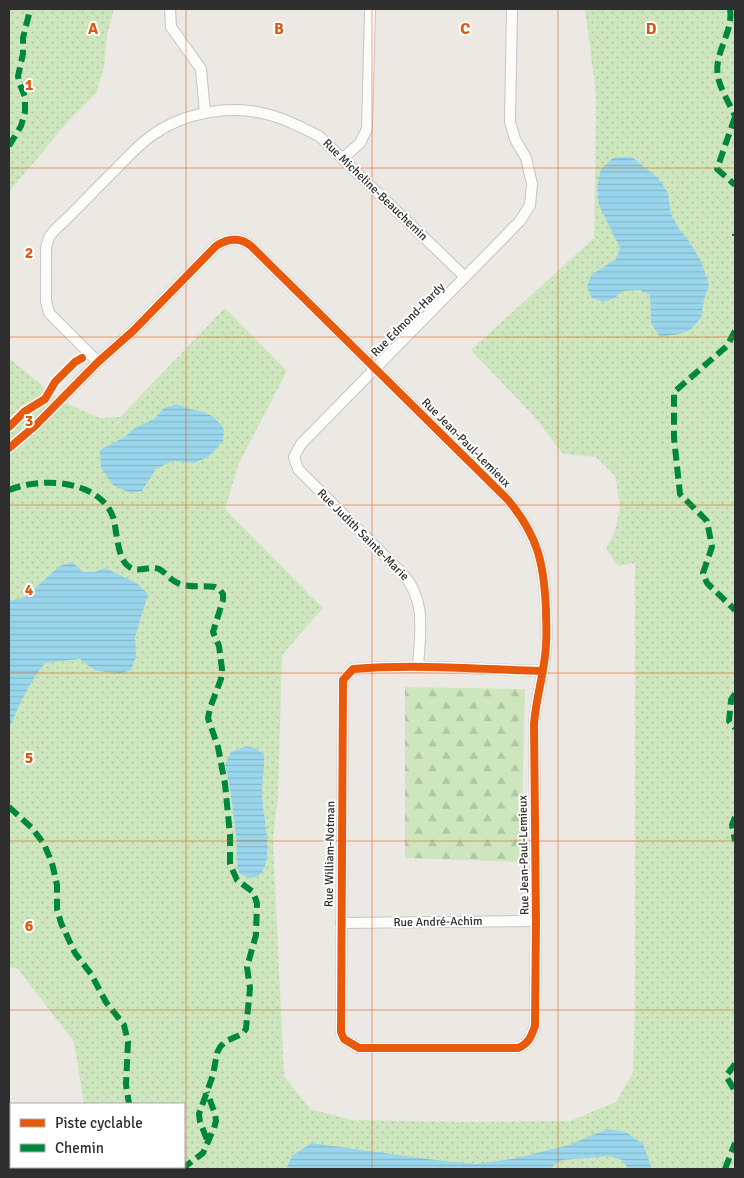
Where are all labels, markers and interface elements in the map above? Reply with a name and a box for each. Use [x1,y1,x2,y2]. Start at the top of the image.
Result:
text: A [88,19,99,39]
text: B [274,19,284,39]
text: C [460,19,470,39]
text: D [646,19,657,39]
text: 1 [25,75,34,95]
street label: Rue Micheline-Beauchemin [319,136,431,244]
text: 2 [25,243,33,263]
street label: Rue Edmond-Hardy [368,280,448,360]
street label: Rue Jean-Paul-Lemieux [418,395,514,491]
text: 3 [25,411,33,431]
street label: Rue Judith Sainte-Marie [314,486,412,584]
text: 4 [25,580,34,600]
text: 5 [25,748,33,768]
street label: Rue Jean-Paul-Lemieux [515,794,533,915]
street label: Rue William-Notman [322,801,338,907]
street label: Rue André-Achim [393,914,483,930]
text: 6 [25,916,34,936]
legend [10,1103,185,1168]
text: Piste cyclable [55,1114,143,1132]
text: Chemin [55,1139,104,1157]

